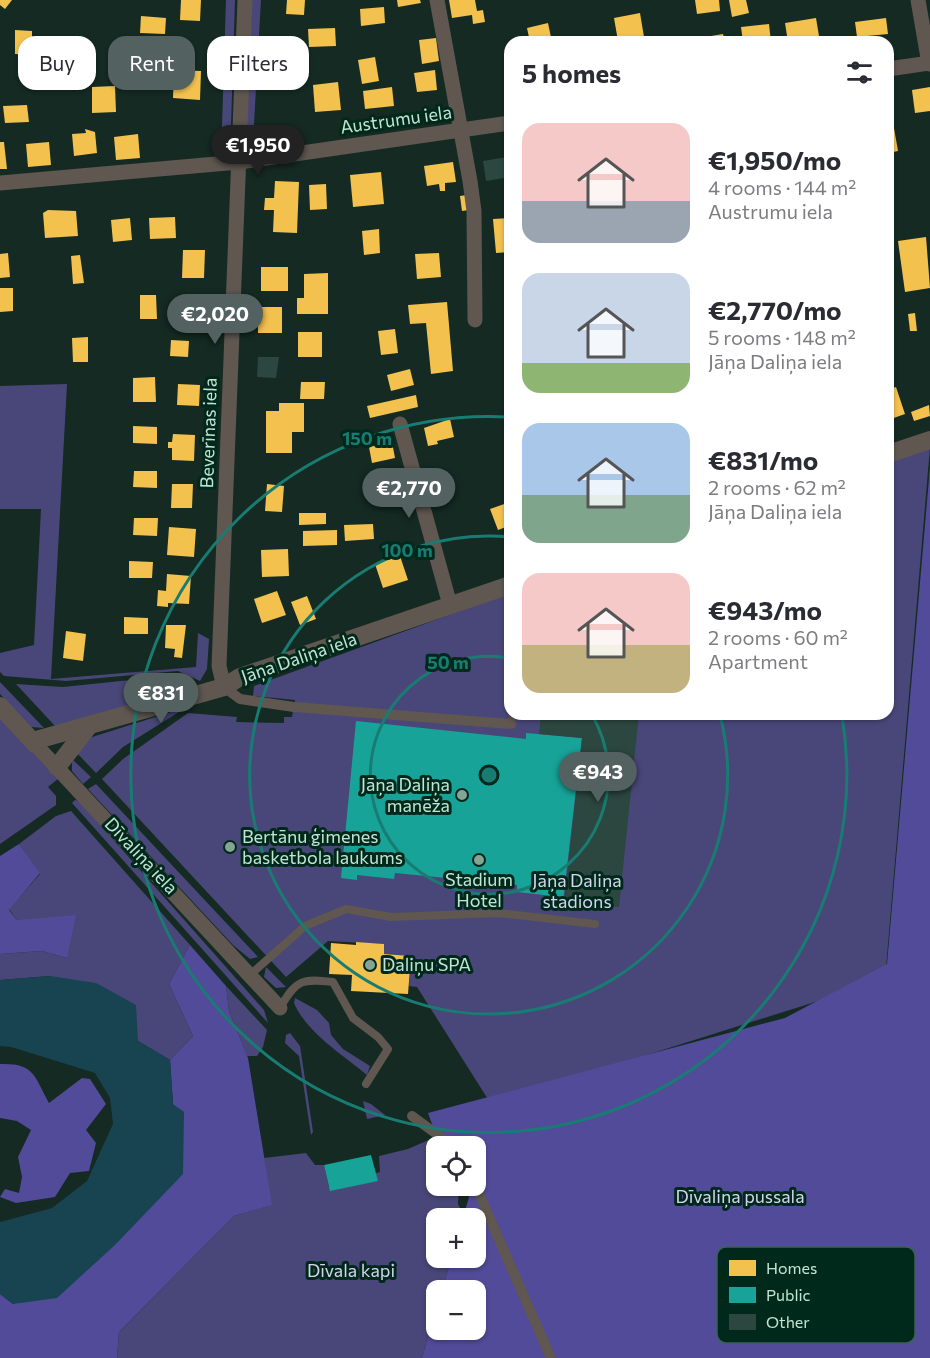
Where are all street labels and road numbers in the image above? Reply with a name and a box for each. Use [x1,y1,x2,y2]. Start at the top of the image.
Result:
street label: Austrumu iela [339,100,453,138]
street label: Beverīnas iela [195,377,221,489]
street label: Jāņa Daliņa iela [238,627,360,688]
street label: Dīvaliņa iela [100,812,183,899]

